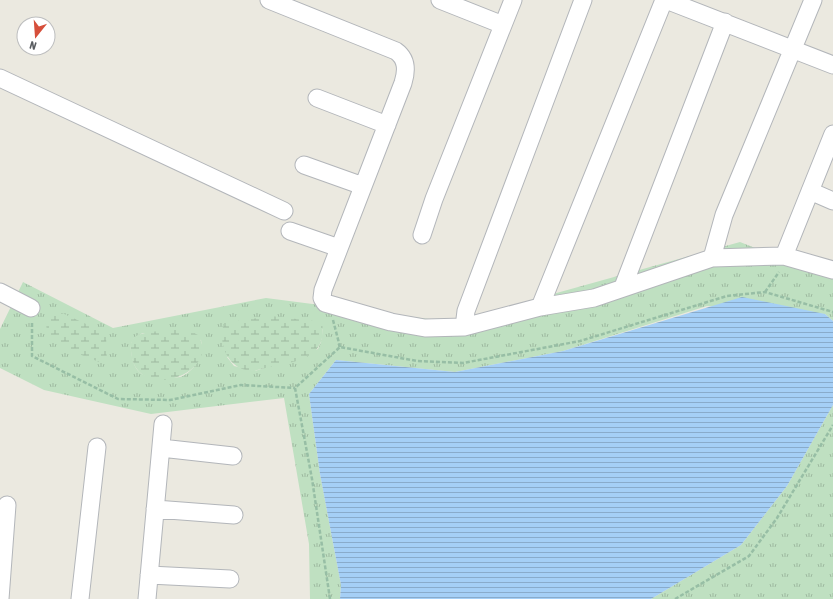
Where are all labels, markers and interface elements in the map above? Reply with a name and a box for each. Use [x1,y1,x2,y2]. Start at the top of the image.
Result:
north arrow [16,16,56,56]
text: N [28,39,38,52]

